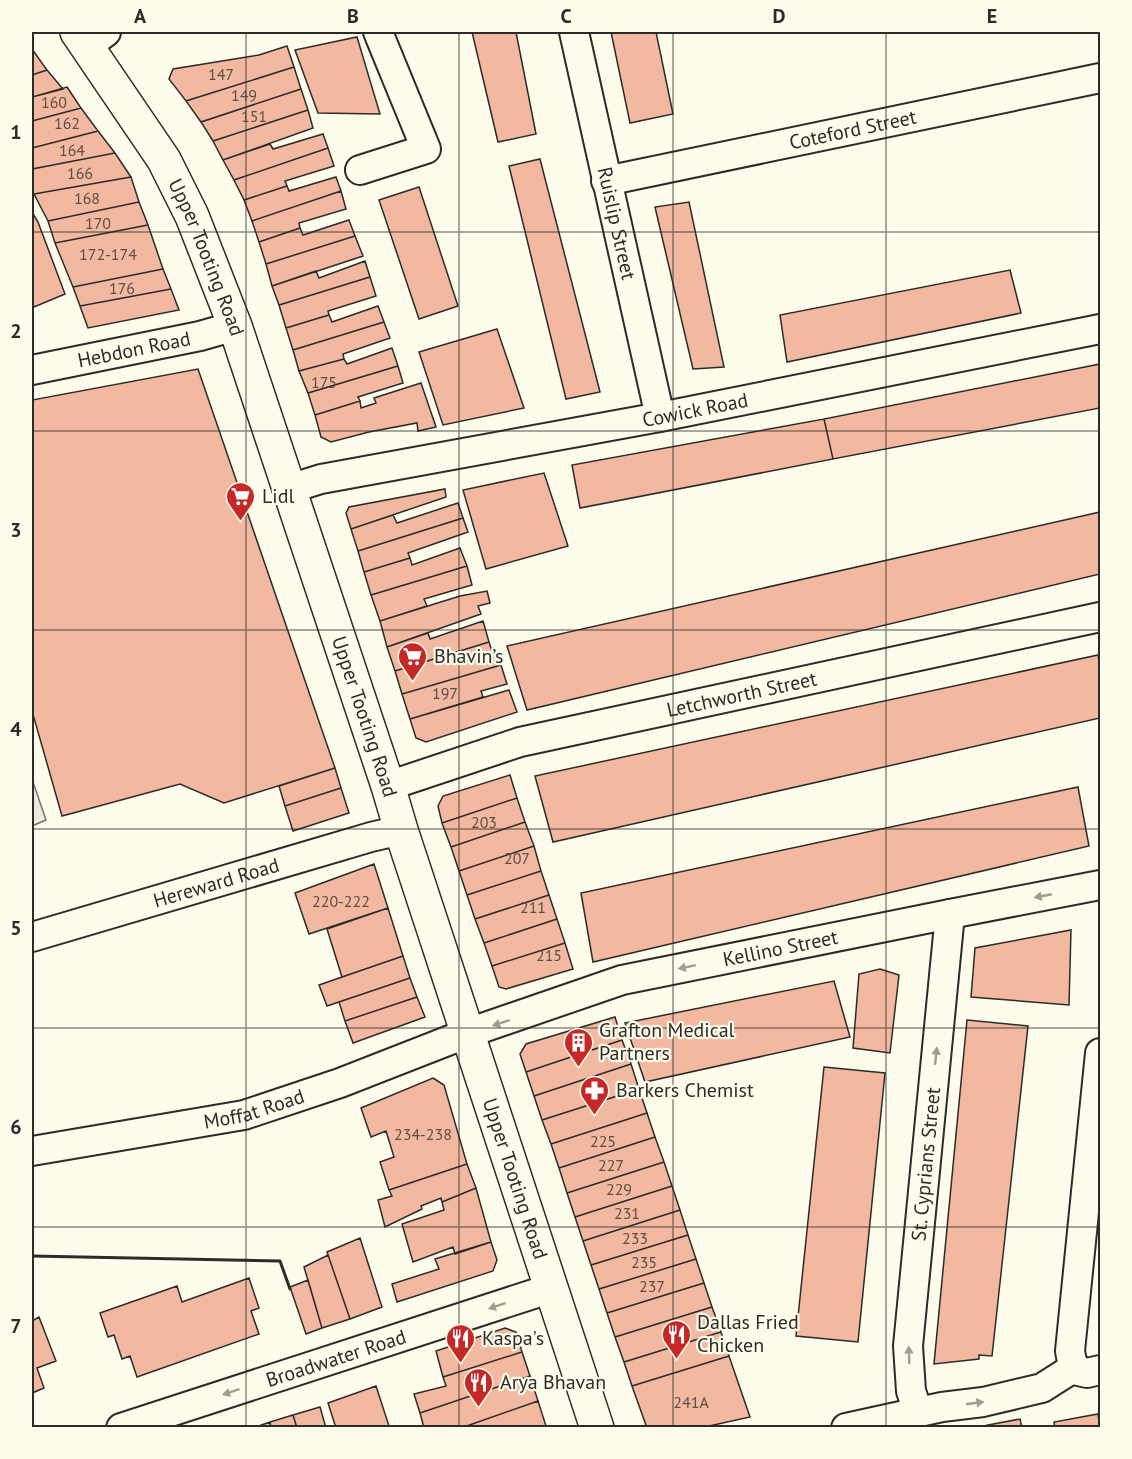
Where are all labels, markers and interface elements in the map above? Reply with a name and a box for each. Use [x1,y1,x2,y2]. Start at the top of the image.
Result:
text: A [134,3,147,29]
text: B [347,3,359,29]
text: C [560,3,572,29]
text: D [773,3,786,29]
text: E [987,3,997,29]
house number: 147 [208,64,234,84]
house number: 149 [231,85,257,105]
house number: 160 [41,92,67,112]
street label: Coteford Street [787,104,919,155]
house number: 151 [241,106,267,126]
house number: 162 [54,113,80,133]
text: 1 [10,119,22,145]
house number: 164 [59,140,85,160]
house number: 166 [67,163,93,183]
street label: Ruislip Street [592,164,642,282]
street label: Upper Tooting Road [162,174,250,339]
house number: 168 [74,188,100,208]
house number: 170 [85,213,111,233]
house number: 172-174 [79,244,137,264]
house number: 176 [109,278,135,298]
text: 2 [10,318,22,344]
street label: Hebdon Road [75,325,193,373]
house number: 175 [311,372,337,392]
street label: Cowick Road [640,387,750,433]
supermarket icon: Lidl [225,480,257,522]
place label: Lidl [262,483,294,509]
text: 3 [10,517,22,543]
street label: Upper Tooting Road [326,633,404,800]
supermarket icon: Bhavin’s [397,640,429,682]
place label: Bhavin’s [434,643,504,669]
street label: Letchworth Street [664,665,819,723]
house number: 197 [432,683,458,703]
text: 4 [10,716,22,742]
house number: 203 [471,812,497,832]
house number: 207 [504,848,530,868]
street label: Hereward Road [150,852,282,914]
house number: 220-222 [312,891,370,911]
one-way arrow [1033,892,1052,901]
house number: 211 [520,897,546,917]
text: 5 [10,915,22,941]
street label: Kellino Street [721,924,840,972]
house number: 215 [536,945,562,965]
one-way arrow [677,963,696,972]
place label: Grafton Medical Partners [599,1017,735,1066]
one-way arrow [492,1019,510,1028]
building icon: Grafton Medical Partners [562,1026,594,1068]
one-way arrow [931,1046,941,1065]
pharmacy icon: Barkers Chemist [579,1074,611,1116]
place label: Barkers Chemist [616,1077,754,1103]
street label: Moffat Road [202,1083,308,1135]
street label: St. Cyprians Street [905,1086,946,1242]
street label: Upper Tooting Road [477,1095,554,1262]
text: 6 [10,1114,22,1140]
house number: 234-238 [394,1124,452,1144]
house number: 225 [590,1131,616,1151]
house number: 227 [598,1155,624,1175]
house number: 229 [606,1179,632,1199]
house number: 231 [614,1203,640,1223]
house number: 233 [622,1228,648,1248]
house number: 235 [631,1252,657,1272]
house number: 237 [639,1276,665,1296]
one-way arrow [488,1302,506,1312]
place label: Dallas Fried Chicken [697,1309,799,1358]
text: 7 [10,1313,22,1339]
restaurant icon: Dallas Fried Chicken [660,1318,692,1360]
restaurant icon: Kaspa's [445,1322,477,1364]
street label: Broadwater Road [263,1323,409,1393]
place label: Kaspa's [482,1325,544,1351]
one-way arrow [904,1345,914,1364]
restaurant icon: Arya Bhavan [463,1366,495,1408]
place label: Arya Bhavan [500,1369,606,1395]
one-way arrow [222,1388,240,1397]
house number: 241A [673,1392,709,1412]
one-way arrow [966,1398,985,1407]

